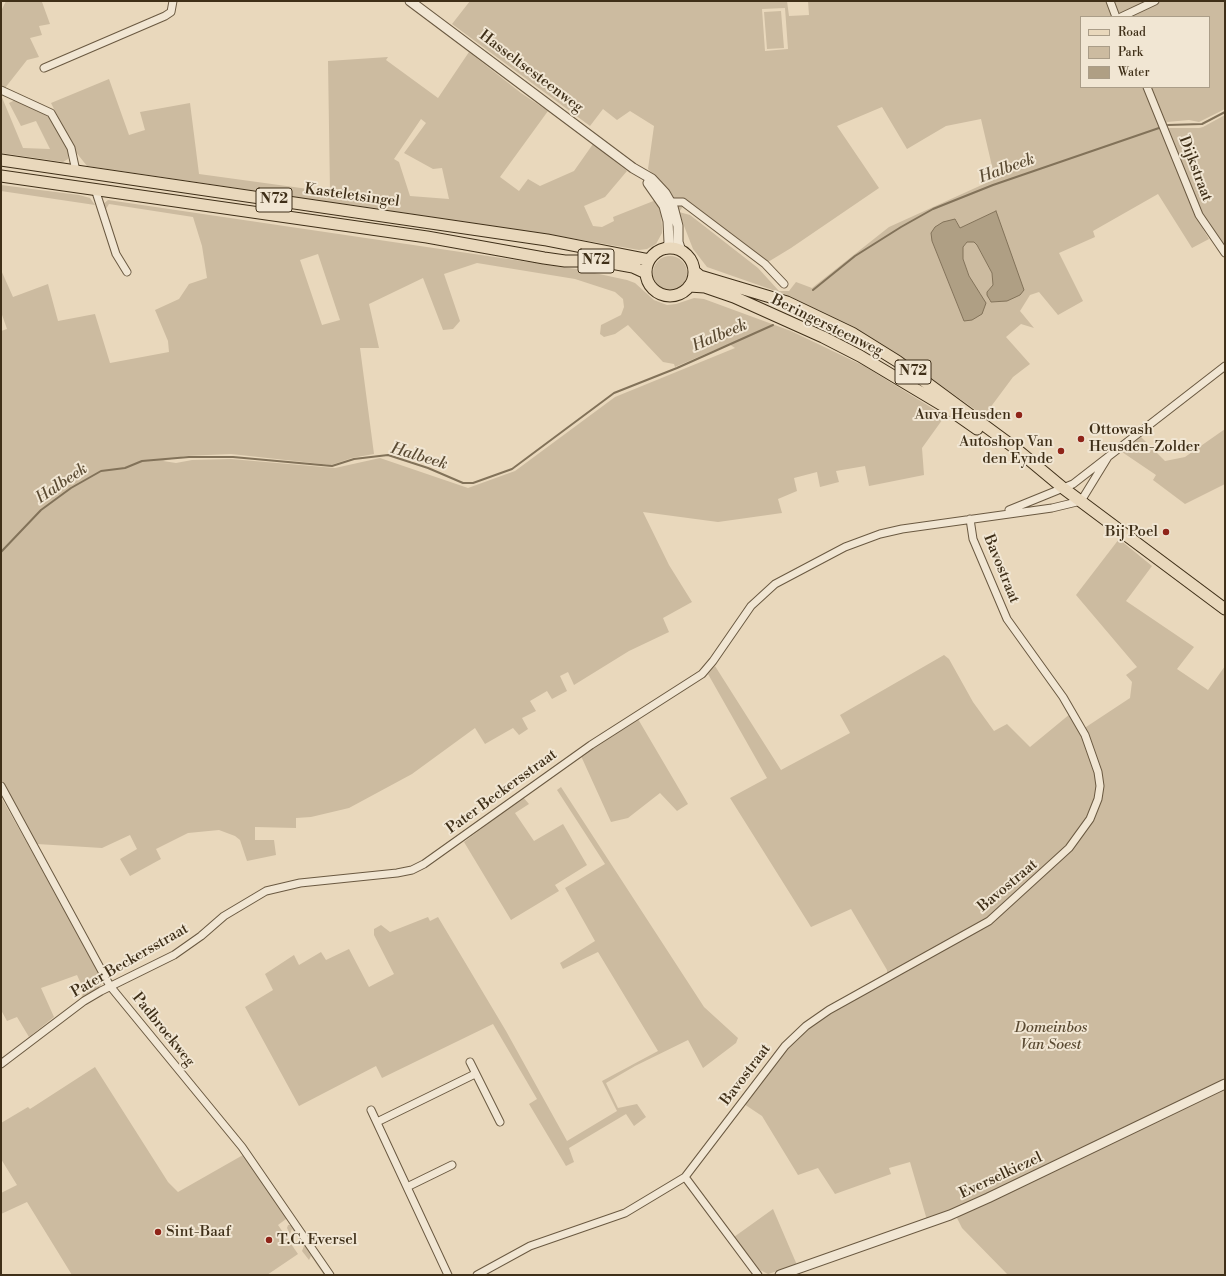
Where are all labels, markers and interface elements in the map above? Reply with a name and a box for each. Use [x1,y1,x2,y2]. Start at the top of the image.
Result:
legend [1080,16,1210,88]
text: Road [1118,25,1146,40]
street label: Hasseltsesteenweg [475,27,587,117]
text: Park [1118,45,1143,60]
text: Water [1118,65,1150,80]
street label: Dijkstraat [1174,134,1216,204]
water label: Halbeek [976,150,1038,188]
street label: Kasteletsingel [303,180,401,212]
road number: N72 [256,188,292,212]
road number: N72 [578,249,614,273]
street label: Beringersteenweg [768,291,886,361]
water label: Halbeek [689,316,751,356]
road number: N72 [895,360,931,384]
place label: Auva Heusden [914,406,1011,424]
marker: Auva Heusden [1014,410,1024,420]
place label: Ottowash Heusden-Zolder [1089,421,1200,456]
place label: Autoshop Van den Eynde [959,433,1053,468]
marker: Ottowash Heusden-Zolder [1076,434,1086,444]
water label: Halbeek [388,439,450,475]
marker: Autoshop Van den Eynde [1056,446,1066,456]
water label: Halbeek [33,460,91,508]
place label: Bij Poel [1105,523,1158,541]
marker: Bij Poel [1161,527,1171,537]
street label: Bavostraat [979,532,1023,606]
street label: Pater Beckersstraat [443,746,561,838]
street label: Bavostraat [974,856,1042,916]
street label: Pater Beckersstraat [68,920,192,1002]
street label: Padbroekweg [128,989,198,1071]
park label: Domeinbos Van Soest [1015,1019,1087,1054]
street label: Bavostraat [717,1041,775,1109]
street label: Everselkiezel [957,1149,1045,1203]
place label: Sint-Baaf [166,1223,231,1241]
marker: Sint-Baaf [153,1227,163,1237]
place label: T.C. Eversel [277,1231,357,1249]
marker: T.C. Eversel [264,1235,274,1245]

